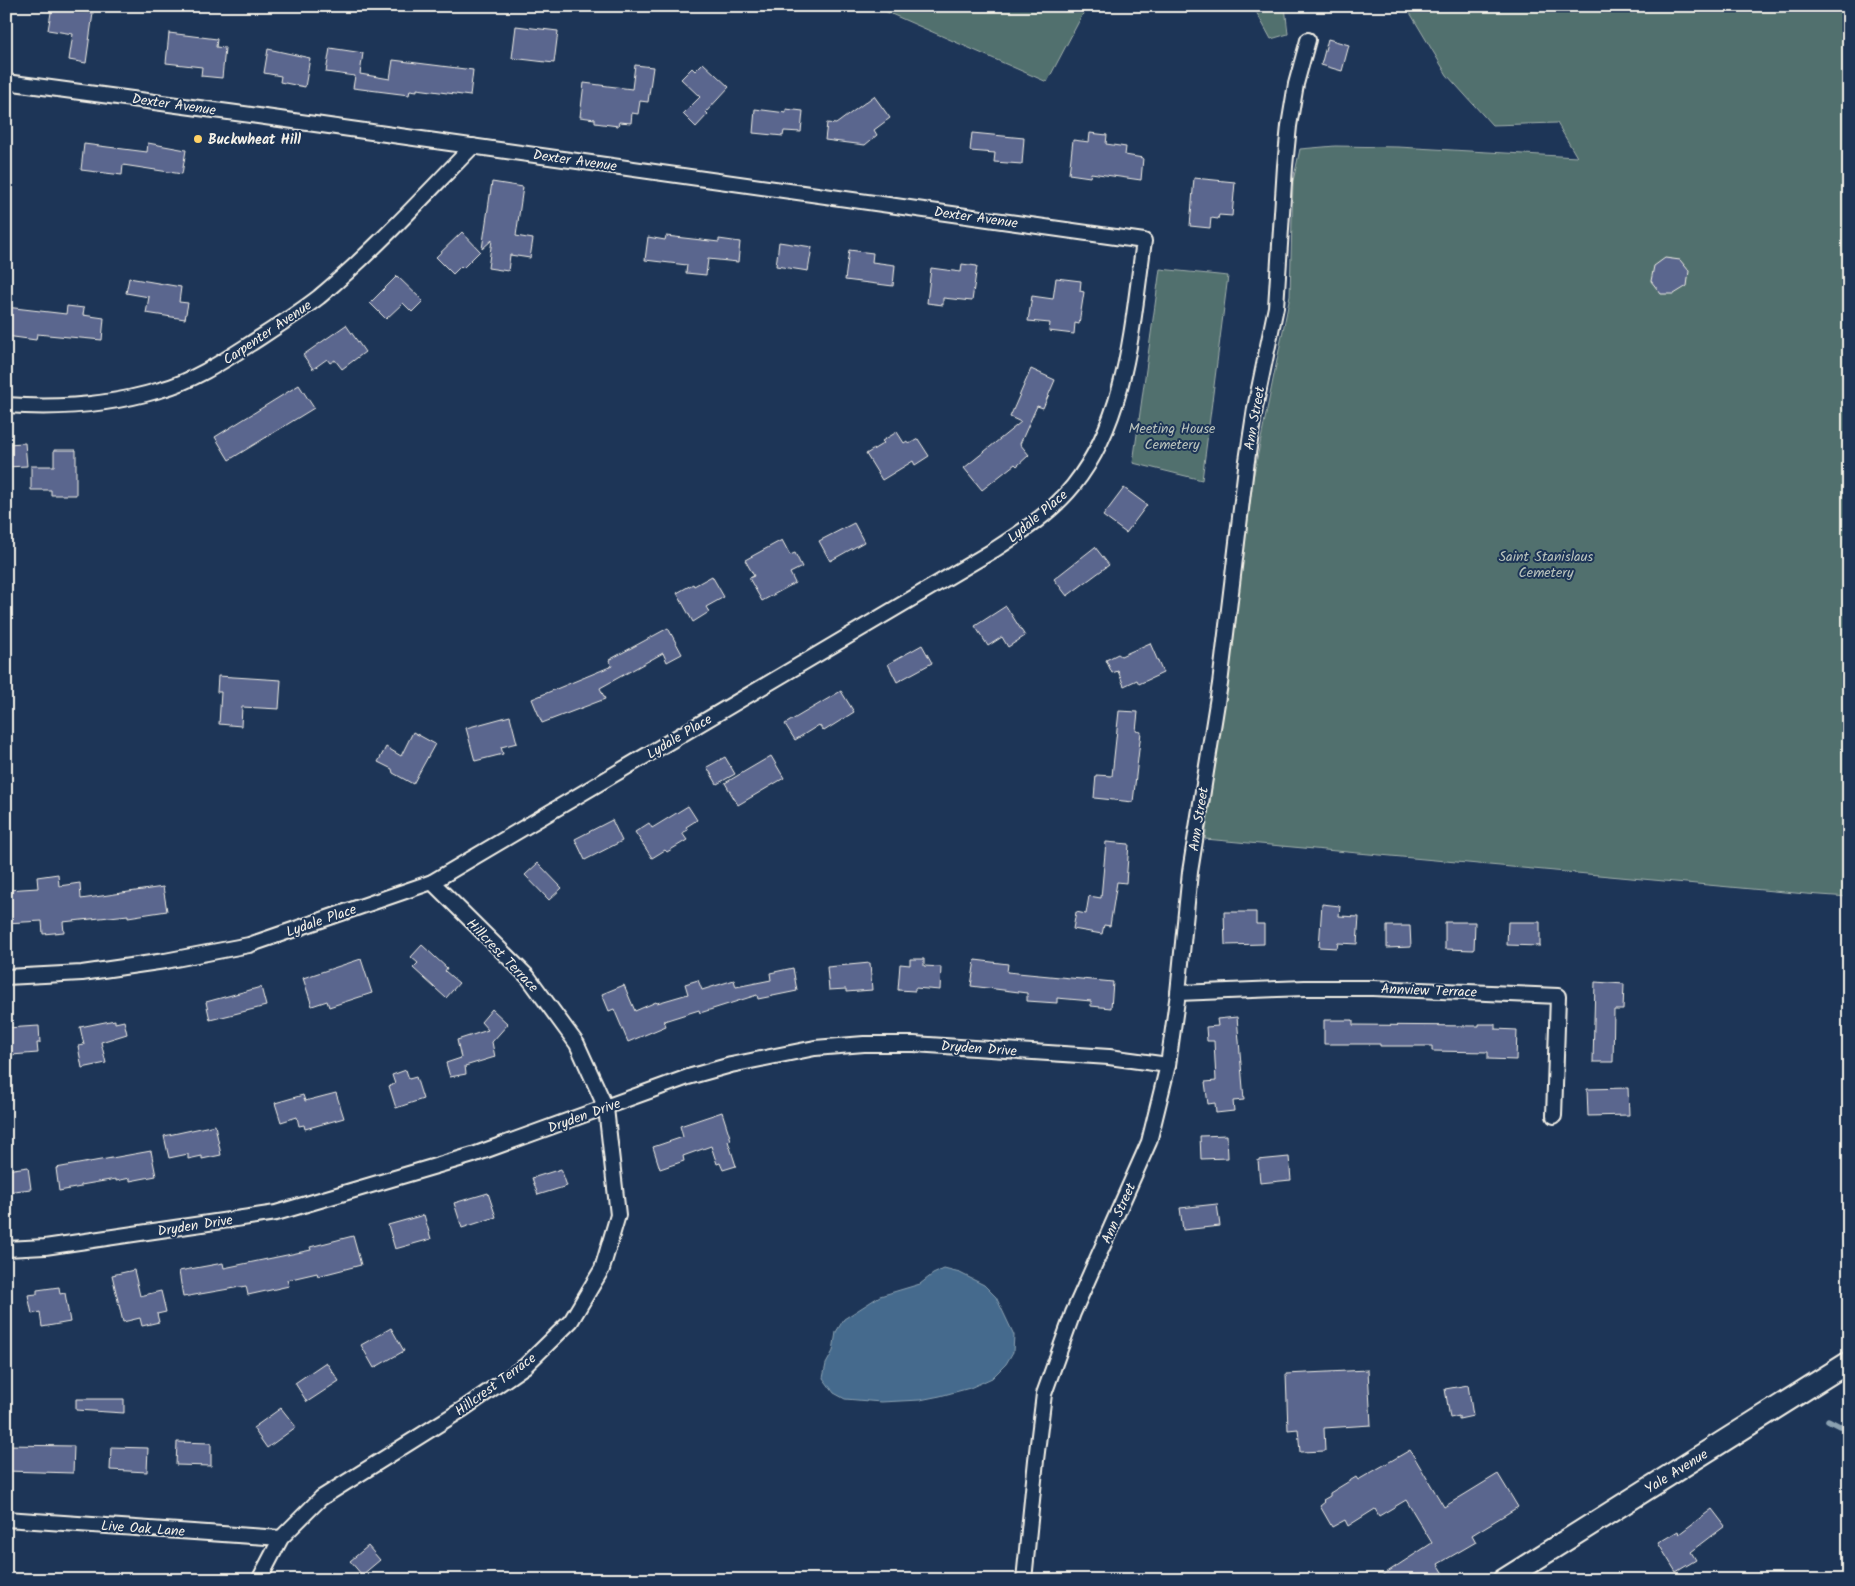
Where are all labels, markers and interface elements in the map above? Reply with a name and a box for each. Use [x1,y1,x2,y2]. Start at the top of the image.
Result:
street label: Dexter Avenue [130,88,218,122]
place label: Buckwheat Hill [208,129,301,151]
marker: Buckwheat Hill [192,133,204,145]
street label: Dexter Avenue [531,144,619,178]
street label: Dexter Avenue [932,201,1020,235]
street label: Carpenter Avenue [219,294,317,371]
street label: Ann Street [1239,384,1272,452]
park label: Meeting House Cemetery [1129,418,1216,456]
street label: Lydale Place [1003,484,1073,549]
park label: Saint Stanislaus Cemetery [1499,546,1593,584]
street label: Lydale Place [642,708,717,765]
street label: Ann Street [1183,785,1215,853]
street label: Lydale Place [283,898,360,943]
street label: Hillcrest Terrace [461,914,544,998]
street label: Annview Terrace [1381,978,1478,1004]
street label: Dryden Drive [940,1035,1018,1063]
street label: Dryden Drive [545,1092,624,1139]
street label: Ann Street [1096,1179,1142,1247]
street label: Dryden Drive [156,1209,235,1243]
street label: Hillcrest Terrace [450,1347,541,1422]
street label: Yale Avenue [1641,1443,1713,1500]
street label: Live Oak Lane [100,1515,186,1543]

